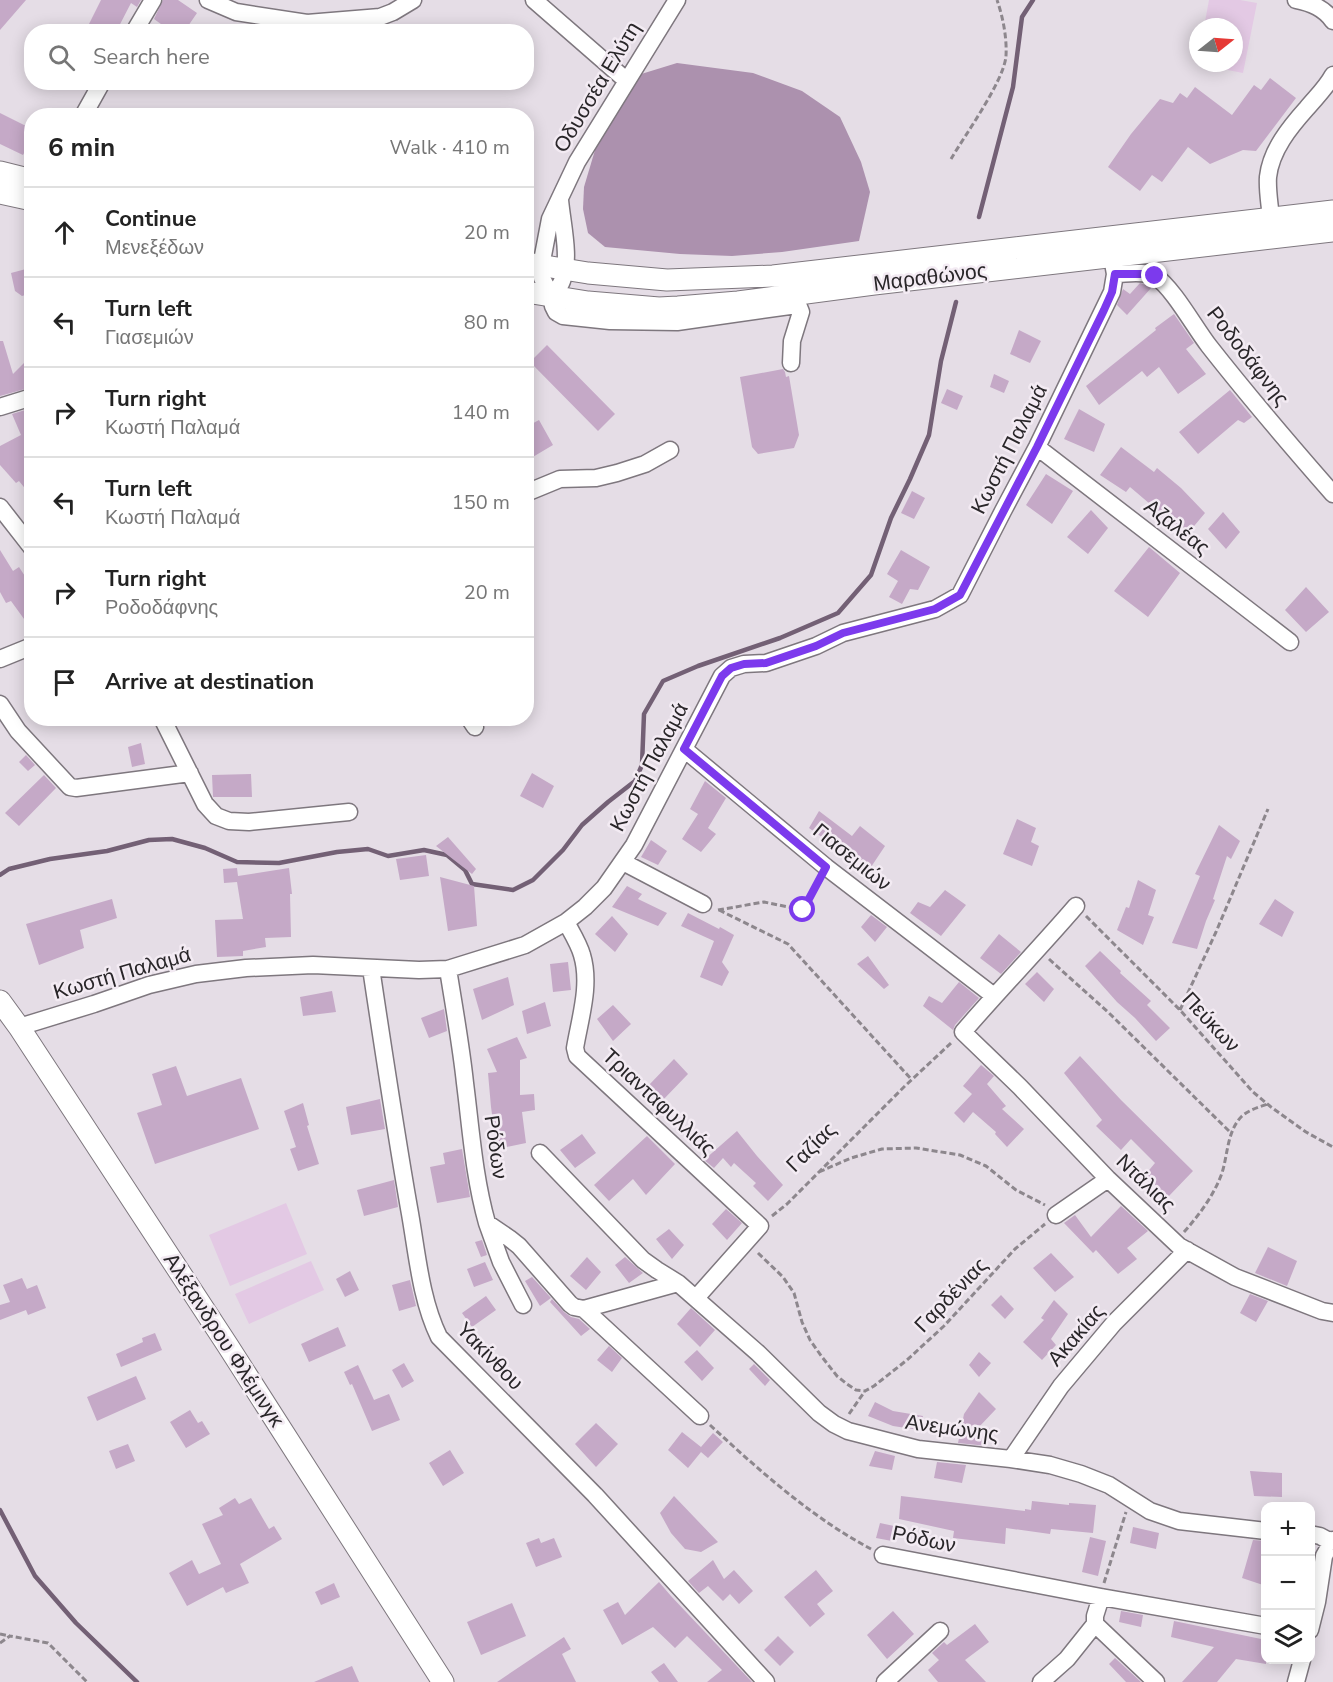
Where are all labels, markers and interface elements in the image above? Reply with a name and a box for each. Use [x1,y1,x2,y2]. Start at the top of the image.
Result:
street label: Οδυσσέα Ελύτη [547,16,647,158]
north arrow [1189,18,1243,72]
search box [24,24,534,90]
icon: search [45,41,78,74]
text: Search here [93,42,210,72]
text: 6 min [48,130,115,165]
text: Walk · 410 m [390,134,510,161]
text: Continue [105,204,196,234]
icon: ahead [48,216,81,249]
text: 20 m [464,219,510,246]
text: Μενεξέδων [105,234,204,261]
street label: Μαραθώνος [872,256,988,298]
route end [1141,262,1167,288]
text: Turn left [105,294,192,324]
street label: Ροδοδάφνης [1200,301,1296,411]
icon: left [48,306,81,339]
text: 80 m [464,309,510,336]
text: Γιασεμιών [105,324,194,351]
street label: Κωστή Παλαμά [964,379,1054,519]
text: Turn right [105,384,206,414]
icon: right [48,396,81,429]
text: 140 m [452,399,510,426]
text: Κωστή Παλαμά [105,414,240,441]
text: Turn left [105,474,192,504]
icon: left [48,486,81,519]
text: 150 m [452,489,510,516]
street label: Αζαλέας [1138,493,1216,561]
text: Κωστή Παλαμά [105,504,240,531]
text: Turn right [105,564,206,594]
icon: right [48,576,81,609]
text: 20 m [464,579,510,606]
text: Ροδοδάφνης [105,594,218,621]
icon: arrive [48,666,81,699]
text: Arrive at destination [105,667,314,697]
street label: Κωστή Παλαμά [603,698,695,836]
street label: Γιασεμιών [807,817,897,897]
route start [789,896,815,922]
street label: Κωστή Παλαμά [50,940,194,1006]
street label: Πεύκων [1176,986,1246,1058]
street label: Τριανταφυλλιάς [596,1042,722,1162]
street label: Ρόδων [478,1113,514,1181]
street label: Γαζίας [780,1116,842,1178]
street label: Ντάλιας [1110,1148,1182,1218]
street label: Αλέξανδρου Φλέμινγκ [157,1248,291,1433]
street label: Γαρδένιας [908,1251,994,1339]
street label: Ακακίας [1041,1298,1111,1372]
street label: Υακίνθου [450,1316,530,1396]
street label: Ανεμώνης [904,1408,1000,1448]
map controls [1261,1502,1315,1664]
button: + [1261,1502,1315,1556]
street label: Ρόδων [890,1519,958,1559]
button: − [1261,1556,1315,1610]
button: layers [1261,1610,1315,1664]

